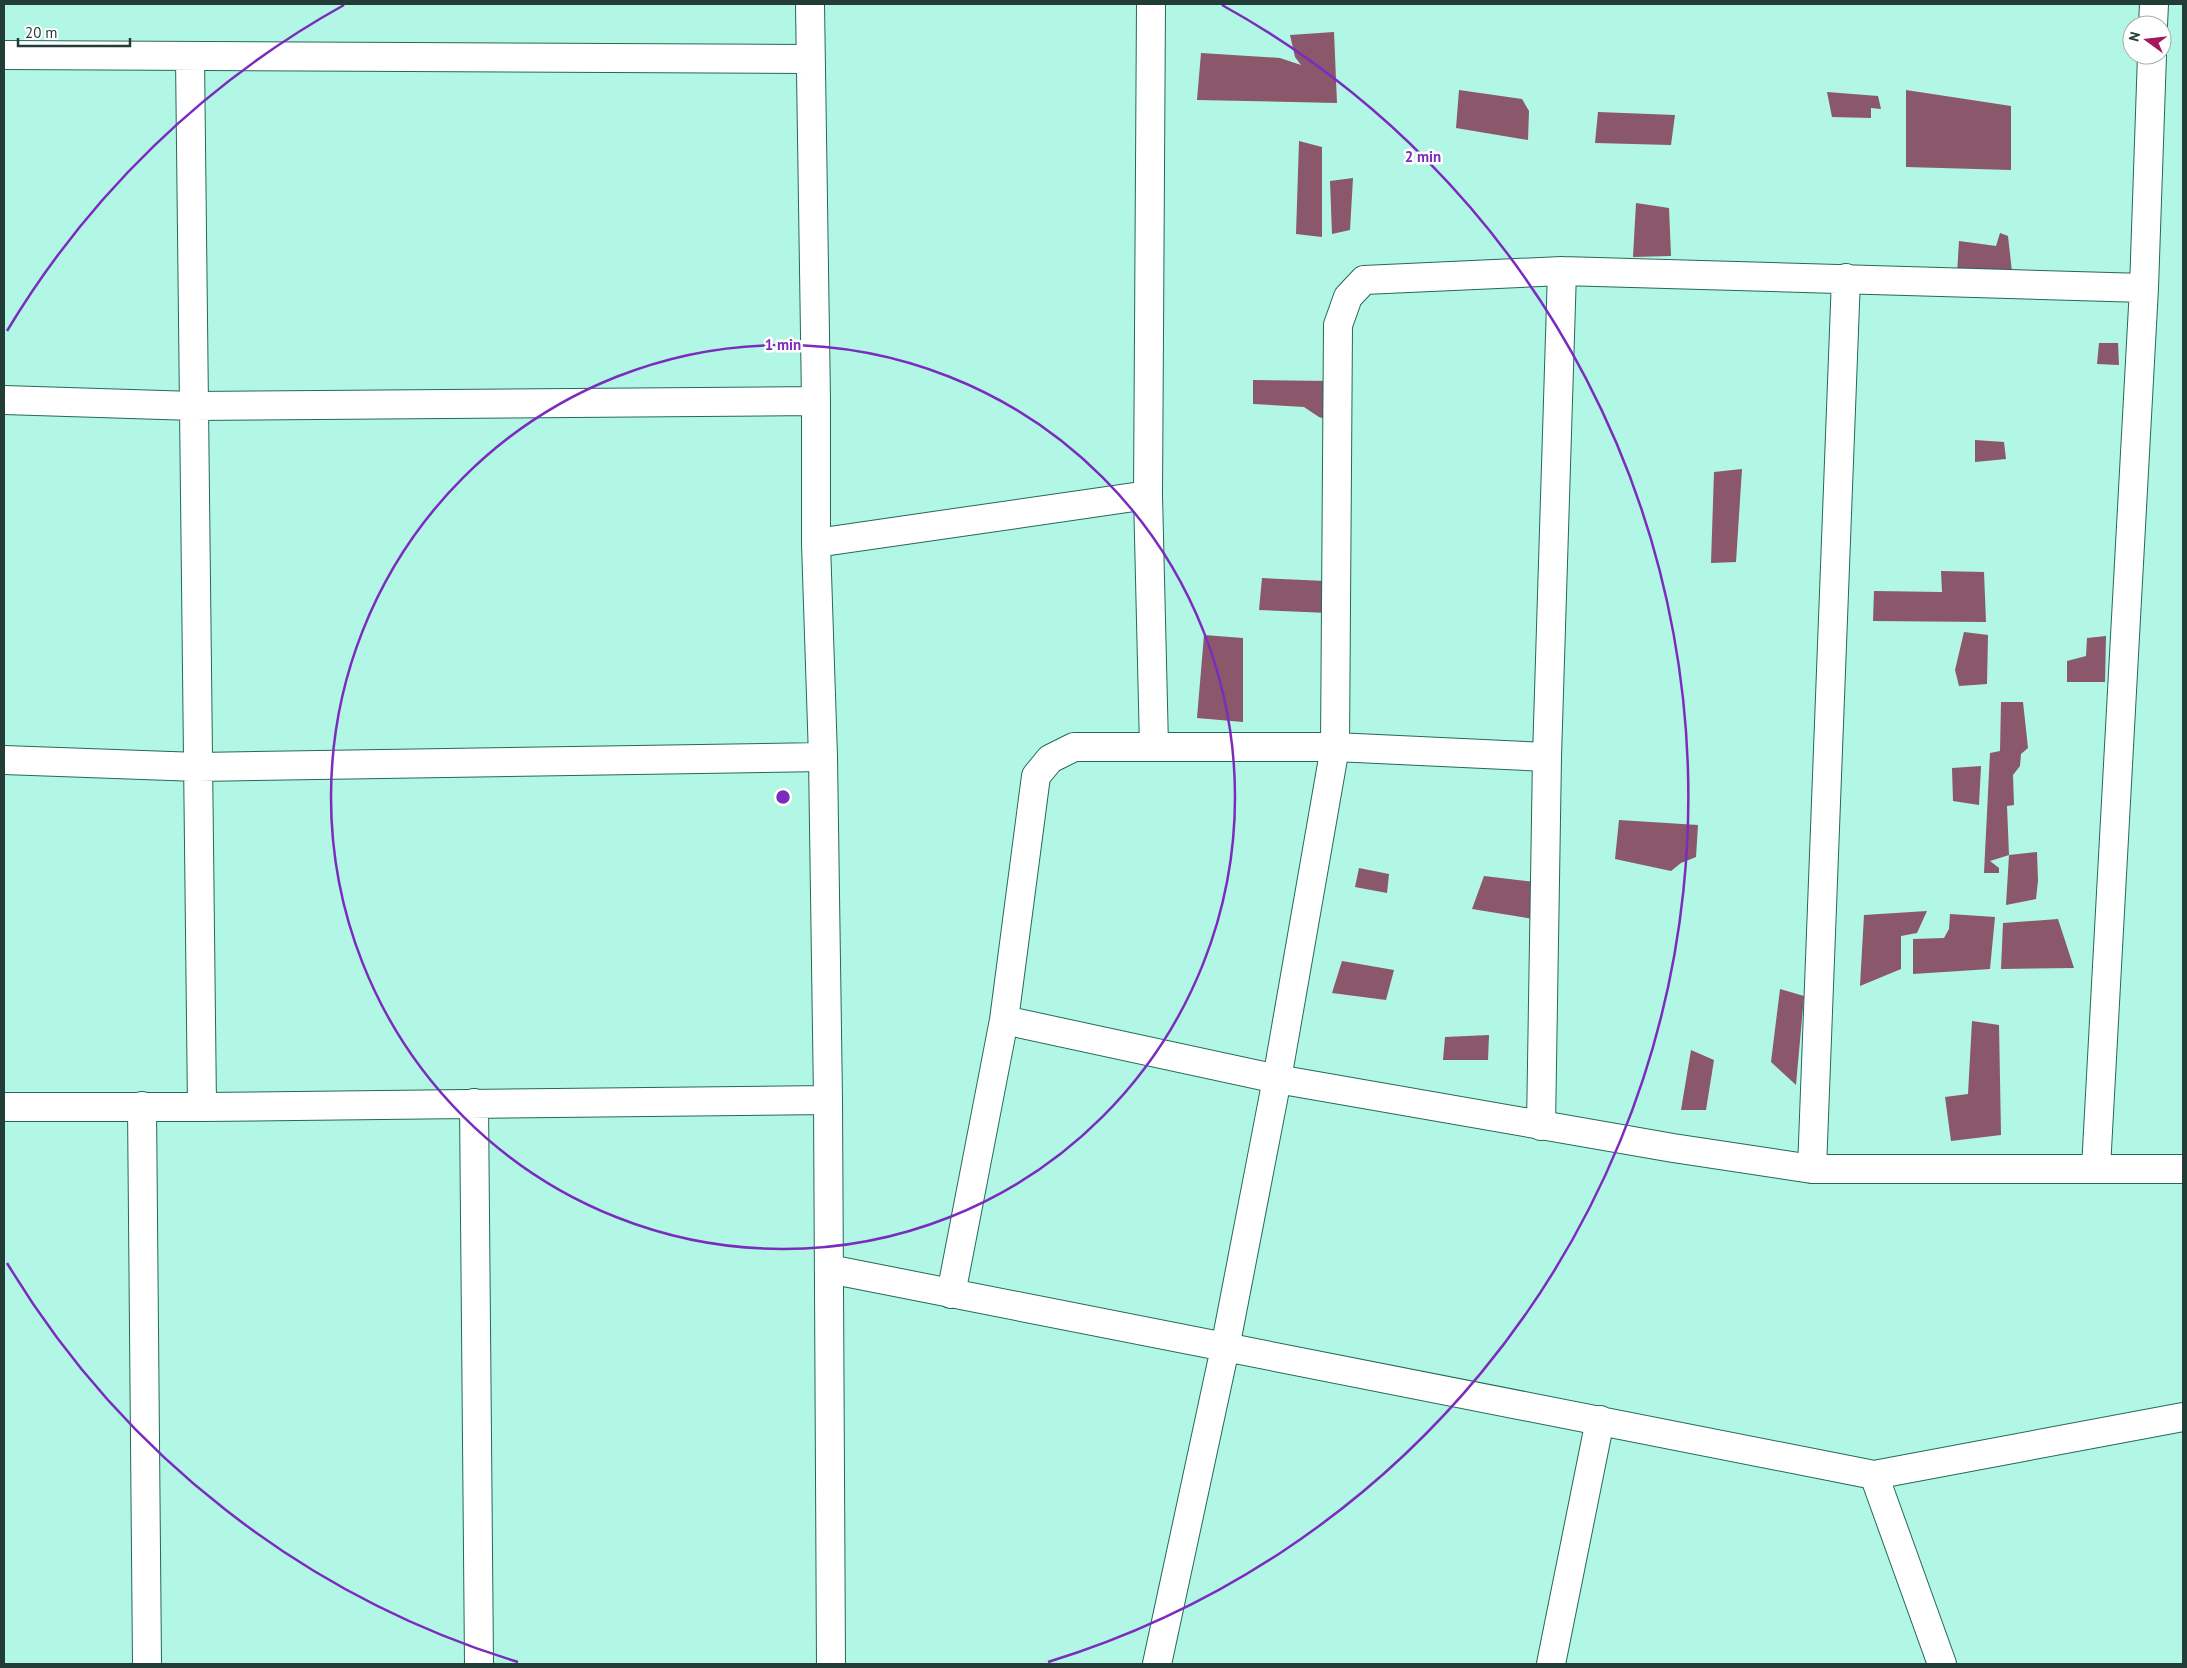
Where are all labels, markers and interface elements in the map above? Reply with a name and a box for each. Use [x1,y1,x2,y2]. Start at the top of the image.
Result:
scale bar [18,15,130,47]
north arrow [2122,15,2172,65]
text: 20 m [25,23,58,42]
text: N [2125,30,2144,43]
text: 2 min [1405,147,1441,166]
text: 1 min [765,335,801,354]
centre of rings [774,788,792,806]

